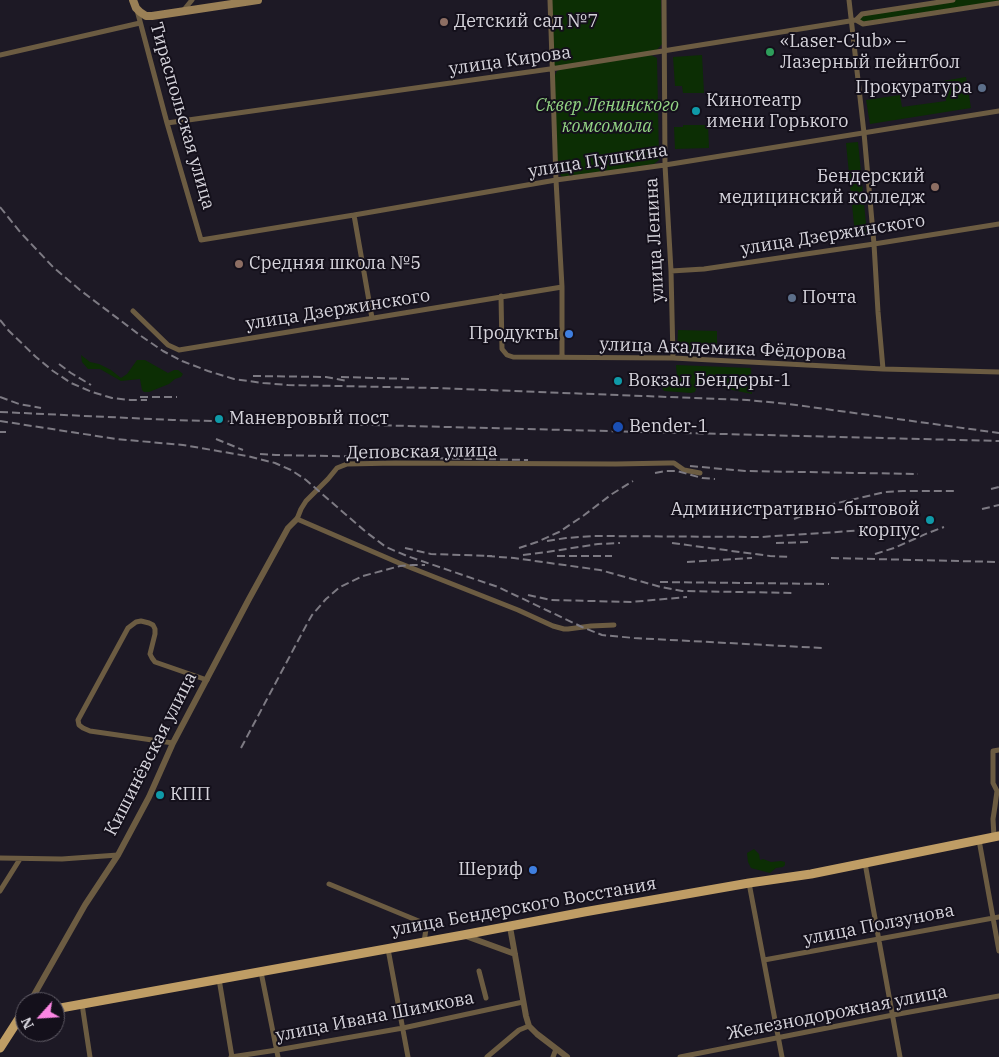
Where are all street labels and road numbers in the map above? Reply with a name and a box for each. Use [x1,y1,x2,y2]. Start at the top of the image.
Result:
street label: Тираспольская улица [145,20,219,212]
street label: улица Кирова [448,42,572,80]
street label: улица Пушкина [527,139,669,183]
street label: улица Ленина [641,177,669,303]
street label: улица Дзержинского [739,210,927,260]
street label: улица Дзержинского [244,285,432,335]
street label: улица Академика Фёдорова [599,334,847,364]
street label: Деповская улица [346,440,498,464]
street label: Кишинёвская улица [100,669,202,839]
street label: улица Бендерского Восстания [390,873,658,941]
street label: улица Ползунова [802,900,956,950]
street label: Железнодорожная улица [725,981,949,1045]
street label: улица Ивана Шимкова [274,987,476,1047]

